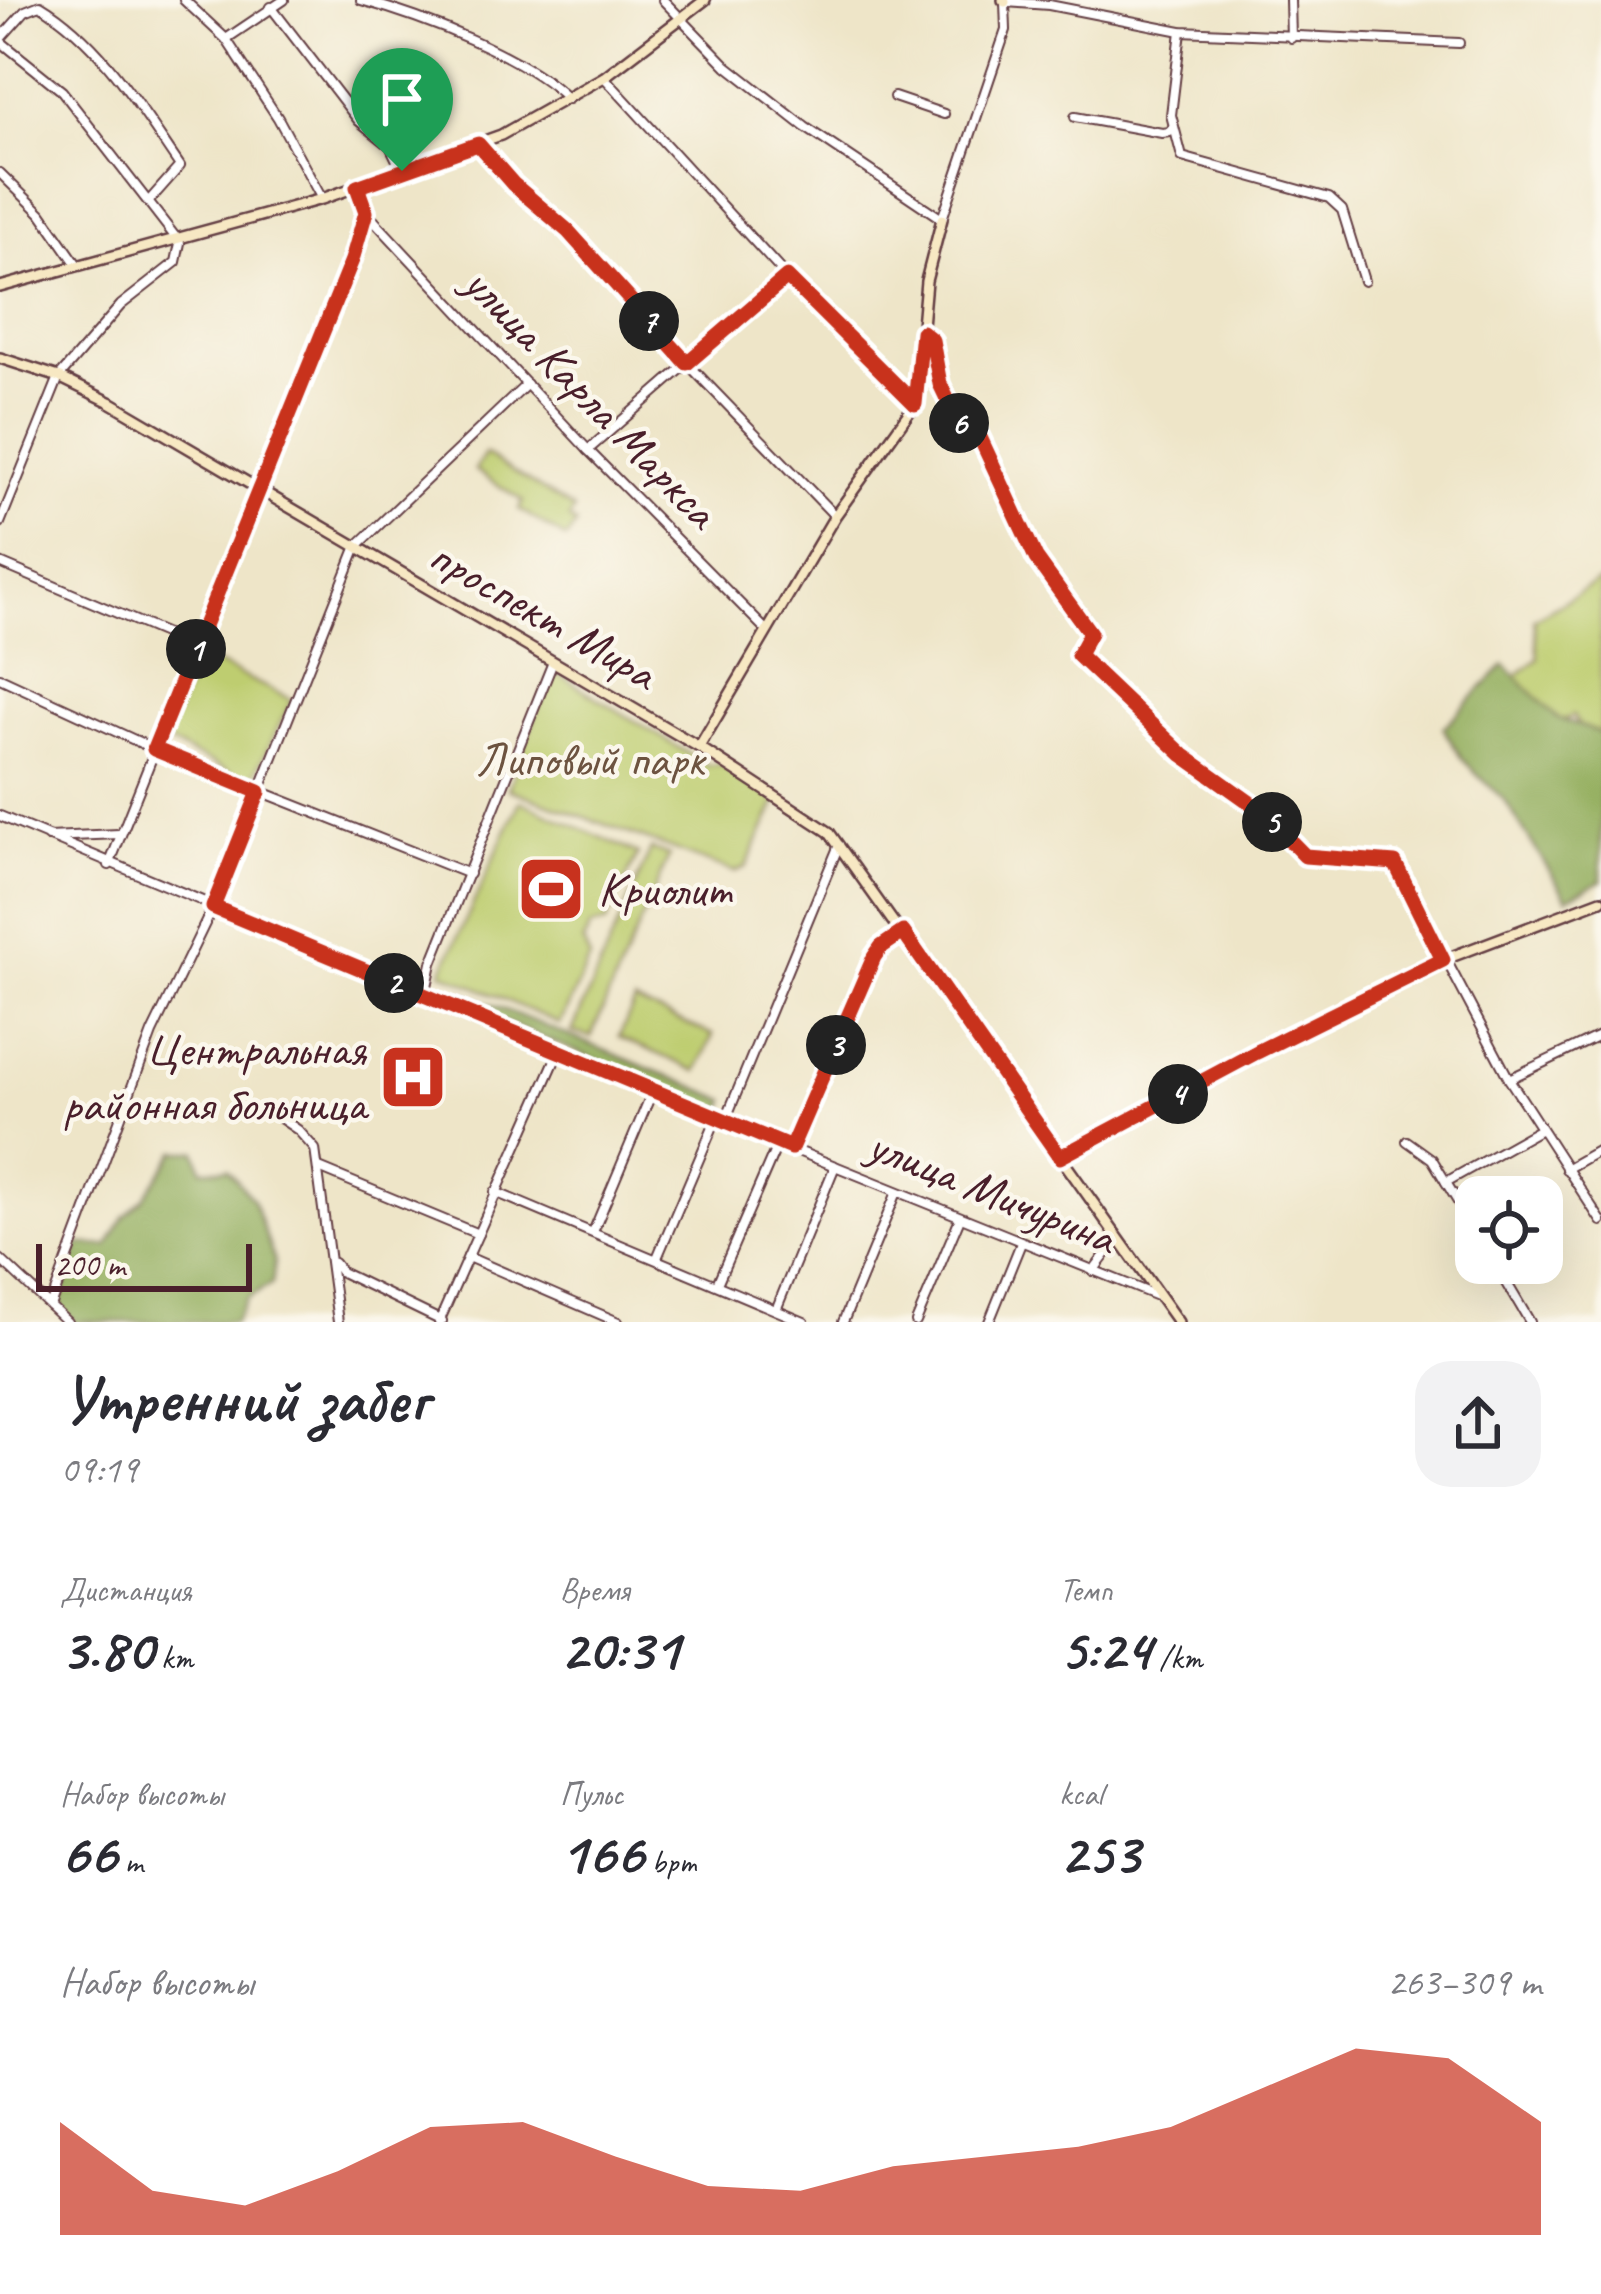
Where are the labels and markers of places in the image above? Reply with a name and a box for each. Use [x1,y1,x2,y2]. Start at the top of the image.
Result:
pin [351,48,453,171]
pin: 7 [619,291,679,351]
pin: 6 [929,393,989,453]
pin: 1 [166,619,226,679]
pin: 5 [1242,792,1302,852]
sports icon: Криолит [516,854,586,924]
place label: Криолит [598,859,733,919]
pin: 2 [364,953,424,1013]
pin: 3 [806,1015,866,1075]
place label: Центральная районная больница [63,1019,370,1134]
hospital icon: Центральная районная больница [378,1042,448,1112]
pin: 4 [1148,1064,1208,1124]

